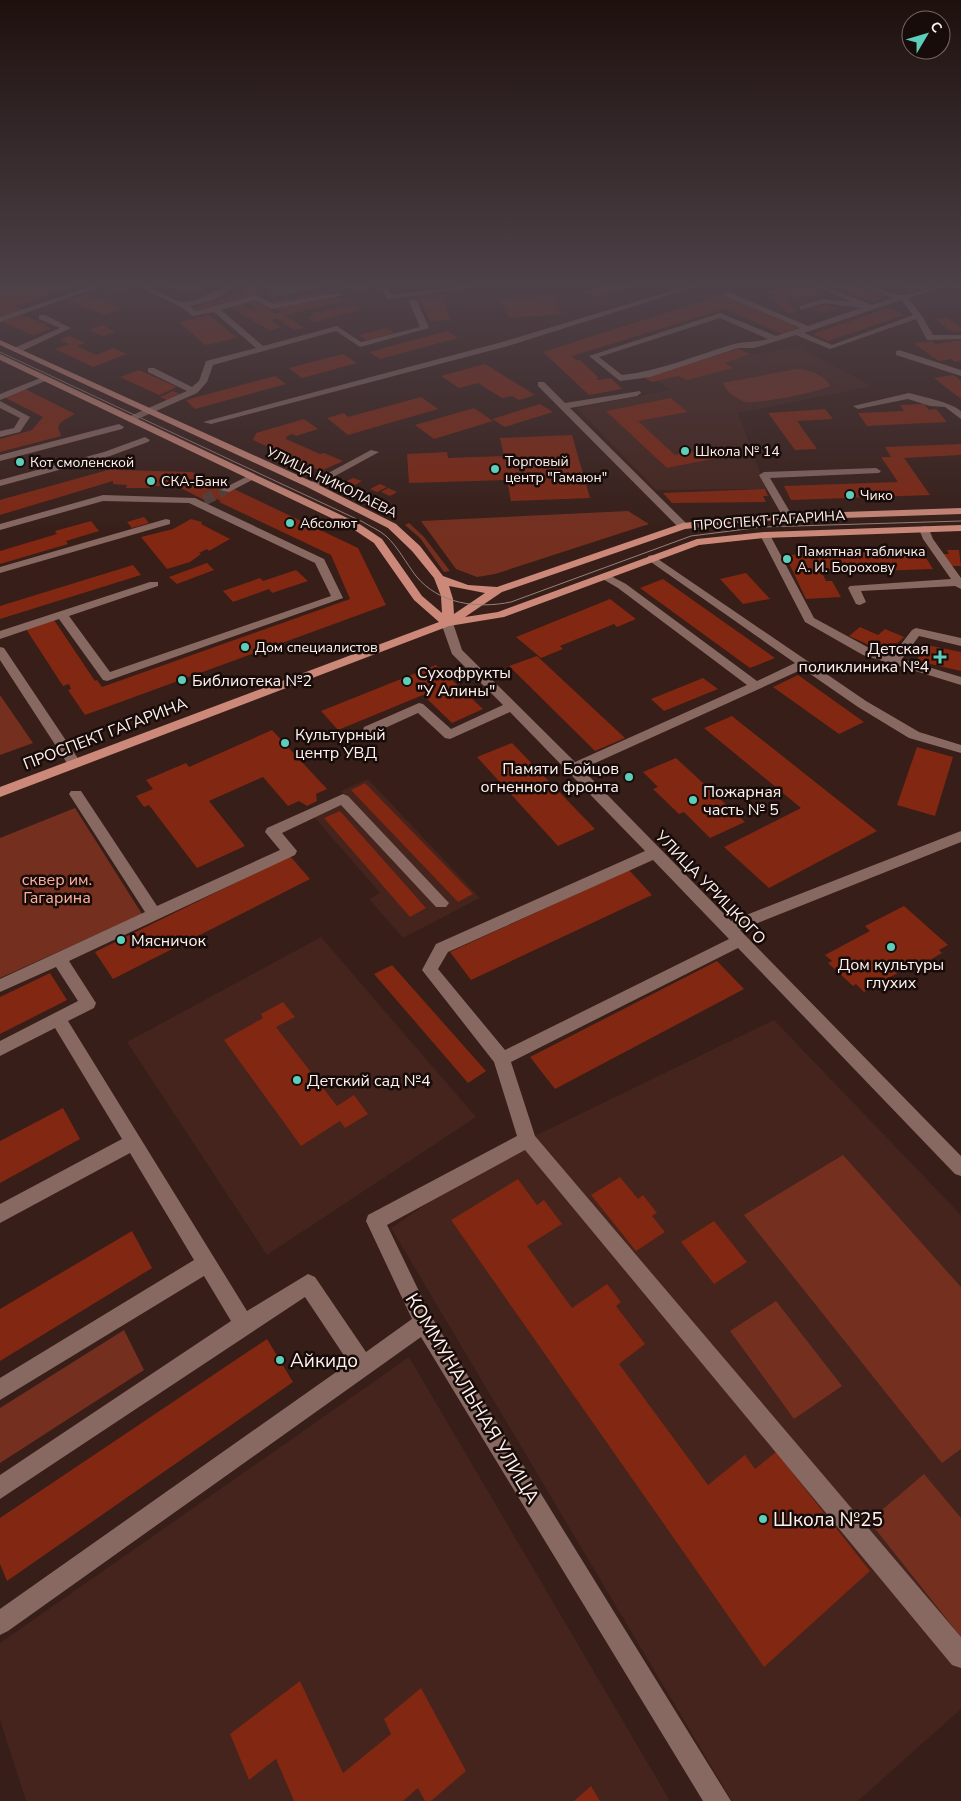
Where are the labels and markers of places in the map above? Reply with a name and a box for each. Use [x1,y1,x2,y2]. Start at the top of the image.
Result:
place label: Школа № 14 [695,442,780,461]
marker: Школа № 14 [679,445,691,457]
place label: Торговый центр "Гамаюн" [505,452,607,487]
place label: Кот смоленской [30,453,134,472]
marker: Кот смоленской [14,456,26,468]
marker: Торговый центр "Гамаюн" [489,463,501,475]
place label: СКА-Банк [161,472,228,491]
marker: СКА-Банк [145,475,157,487]
place label: Чико [860,486,893,505]
marker: Чико [844,489,856,501]
place label: Абсолют [300,514,358,533]
marker: Абсолют [284,517,296,529]
place label: Памятная табличка А. И. Борохову [797,542,925,577]
marker: Памятная табличка А. И. Борохову [781,553,793,565]
place label: Дом специалистов [255,638,378,657]
place label: Детская поликлиника №4 [799,638,929,678]
marker: Дом специалистов [239,641,251,653]
marker: Детская поликлиника №4 [933,650,947,664]
place label: Сухофрукты "У Алины" [417,662,511,702]
place label: Библиотека №2 [192,670,312,692]
marker: Библиотека №2 [176,674,188,686]
marker: Сухофрукты "У Алины" [401,675,413,687]
place label: Культурный центр УВД [295,724,386,764]
marker: Культурный центр УВД [279,737,291,749]
place label: Памяти Бойцов огненного фронта [481,758,619,798]
marker: Памяти Бойцов огненного фронта [623,771,635,783]
place label: Пожарная часть № 5 [703,781,781,821]
marker: Пожарная часть № 5 [687,794,699,806]
place label: Мясничок [131,930,206,952]
marker: Мясничок [115,934,127,946]
marker: Дом культуры глухих [885,941,897,953]
place label: Дом культуры глухих [838,954,944,994]
place label: Детский сад №4 [307,1070,431,1092]
marker: Детский сад №4 [291,1074,303,1086]
place label: Айкидо [290,1348,358,1374]
marker: Айкидо [274,1354,286,1366]
place label: Школа №25 [773,1507,883,1533]
marker: Школа №25 [757,1513,769,1525]

